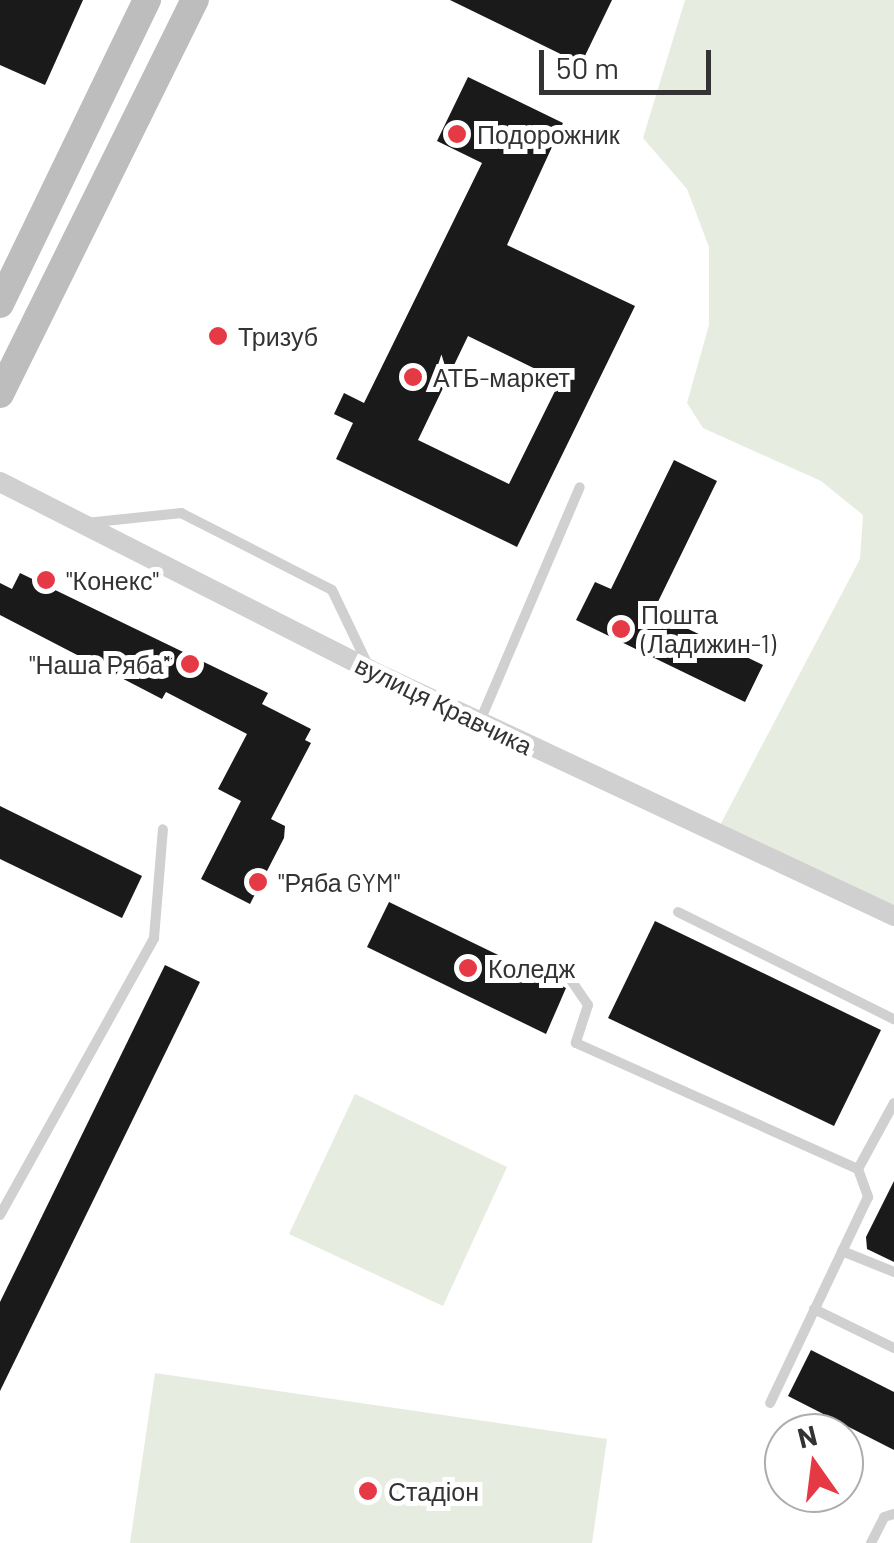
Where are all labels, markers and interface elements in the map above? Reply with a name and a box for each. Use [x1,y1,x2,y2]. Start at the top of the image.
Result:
scale bar [544,30,716,92]
text: 50 m [556,49,619,85]
place label: Подорожник [477,119,620,149]
marker: Подорожник [446,123,468,145]
place label: Тризуб [238,321,318,351]
marker: Тризуб [207,325,229,347]
place label: АТБ-маркет [433,362,570,392]
marker: АТБ-маркет [402,366,424,388]
place label: "Конекс" [66,565,159,595]
marker: "Конекс" [35,569,57,591]
place label: Пошта (Ладижин-1) [641,600,776,659]
marker: Пошта (Ладижин-1) [610,618,632,640]
place label: "Наша Ряба" [29,649,170,679]
street label: вулиця Кравчика [351,649,537,761]
marker: "Наша Ряба" [179,653,201,675]
place label: "Ряба GYM" [278,867,400,897]
marker: "Ряба GYM" [247,871,269,893]
place label: Коледж [488,953,575,983]
marker: Коледж [457,957,479,979]
north arrow [764,1413,864,1513]
text: N [794,1417,820,1455]
place label: Стадіон [388,1476,479,1506]
marker: Стадіон [357,1480,379,1502]

